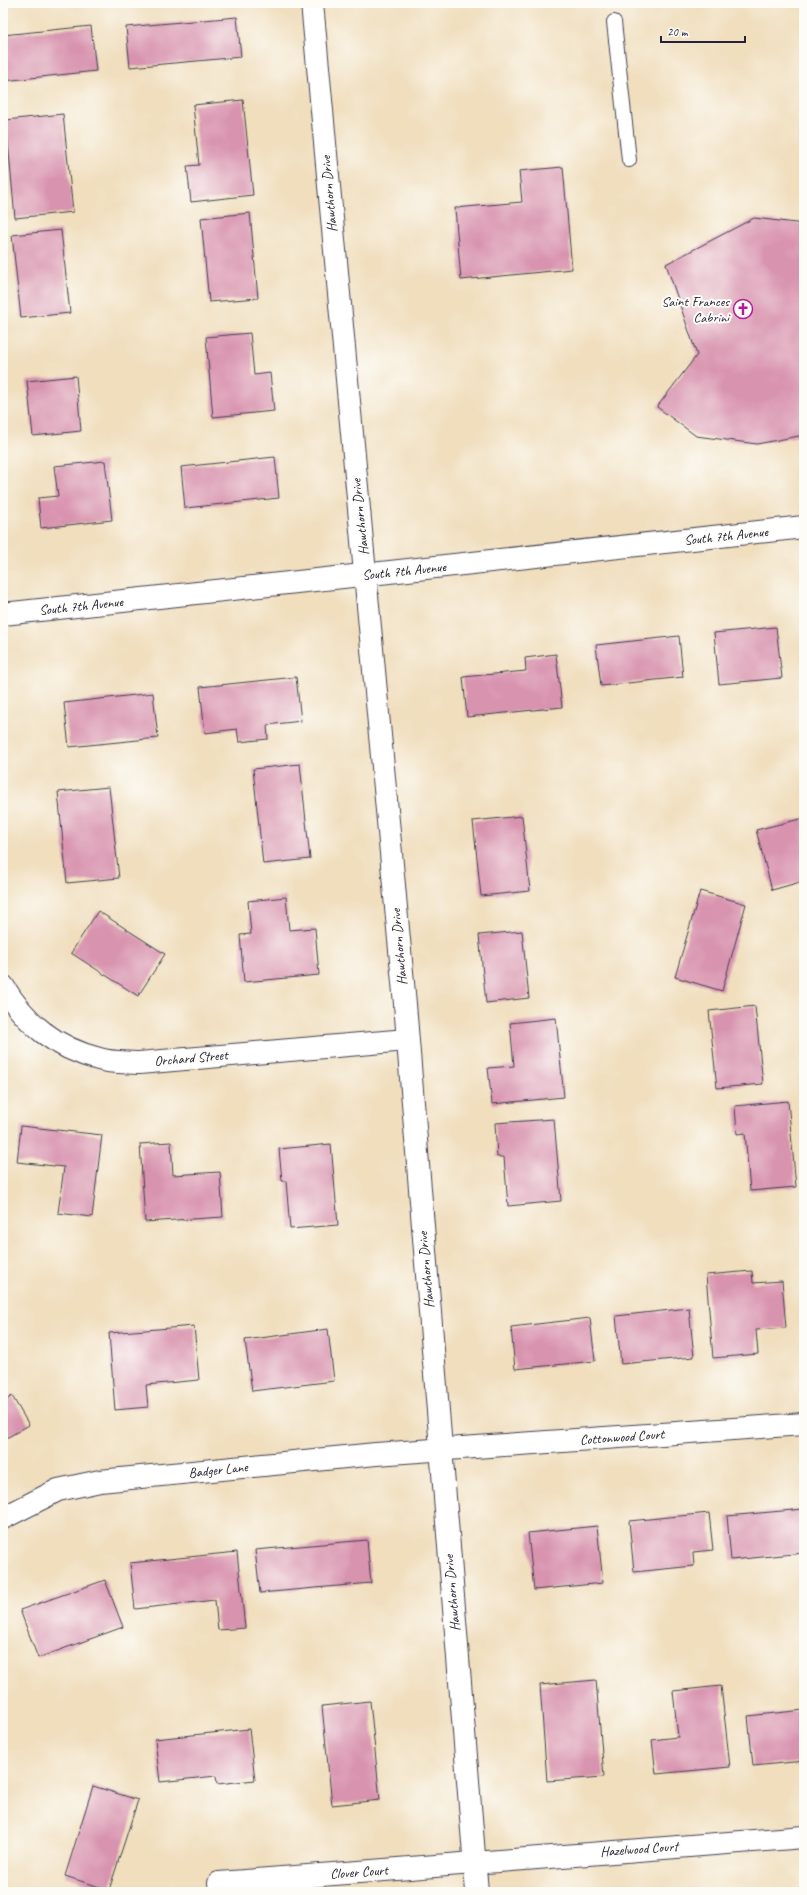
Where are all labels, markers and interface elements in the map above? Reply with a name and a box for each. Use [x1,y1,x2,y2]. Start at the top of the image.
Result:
scale bar [661,18,745,44]
text: 20 m [667,24,689,40]
street label: Hawthorn Drive [317,154,341,233]
place label: Saint Frances Cabrini [662,293,731,326]
church icon: Saint Frances Cabrini [732,298,754,320]
street label: Hawthorn Drive [347,477,372,556]
street label: South 7th Avenue [683,523,770,549]
street label: South 7th Avenue [361,558,448,584]
street label: South 7th Avenue [38,593,125,619]
street label: Hawthorn Drive [387,907,411,986]
street label: Orchard Street [154,1046,230,1070]
street label: Hawthorn Drive [414,1230,438,1309]
street label: Cottonwood Court [579,1425,666,1448]
street label: Badger Lane [188,1458,250,1482]
street label: Hawthorn Drive [440,1553,464,1632]
street label: Hazelwood Court [600,1838,681,1860]
street label: Clover Court [329,1861,390,1883]

